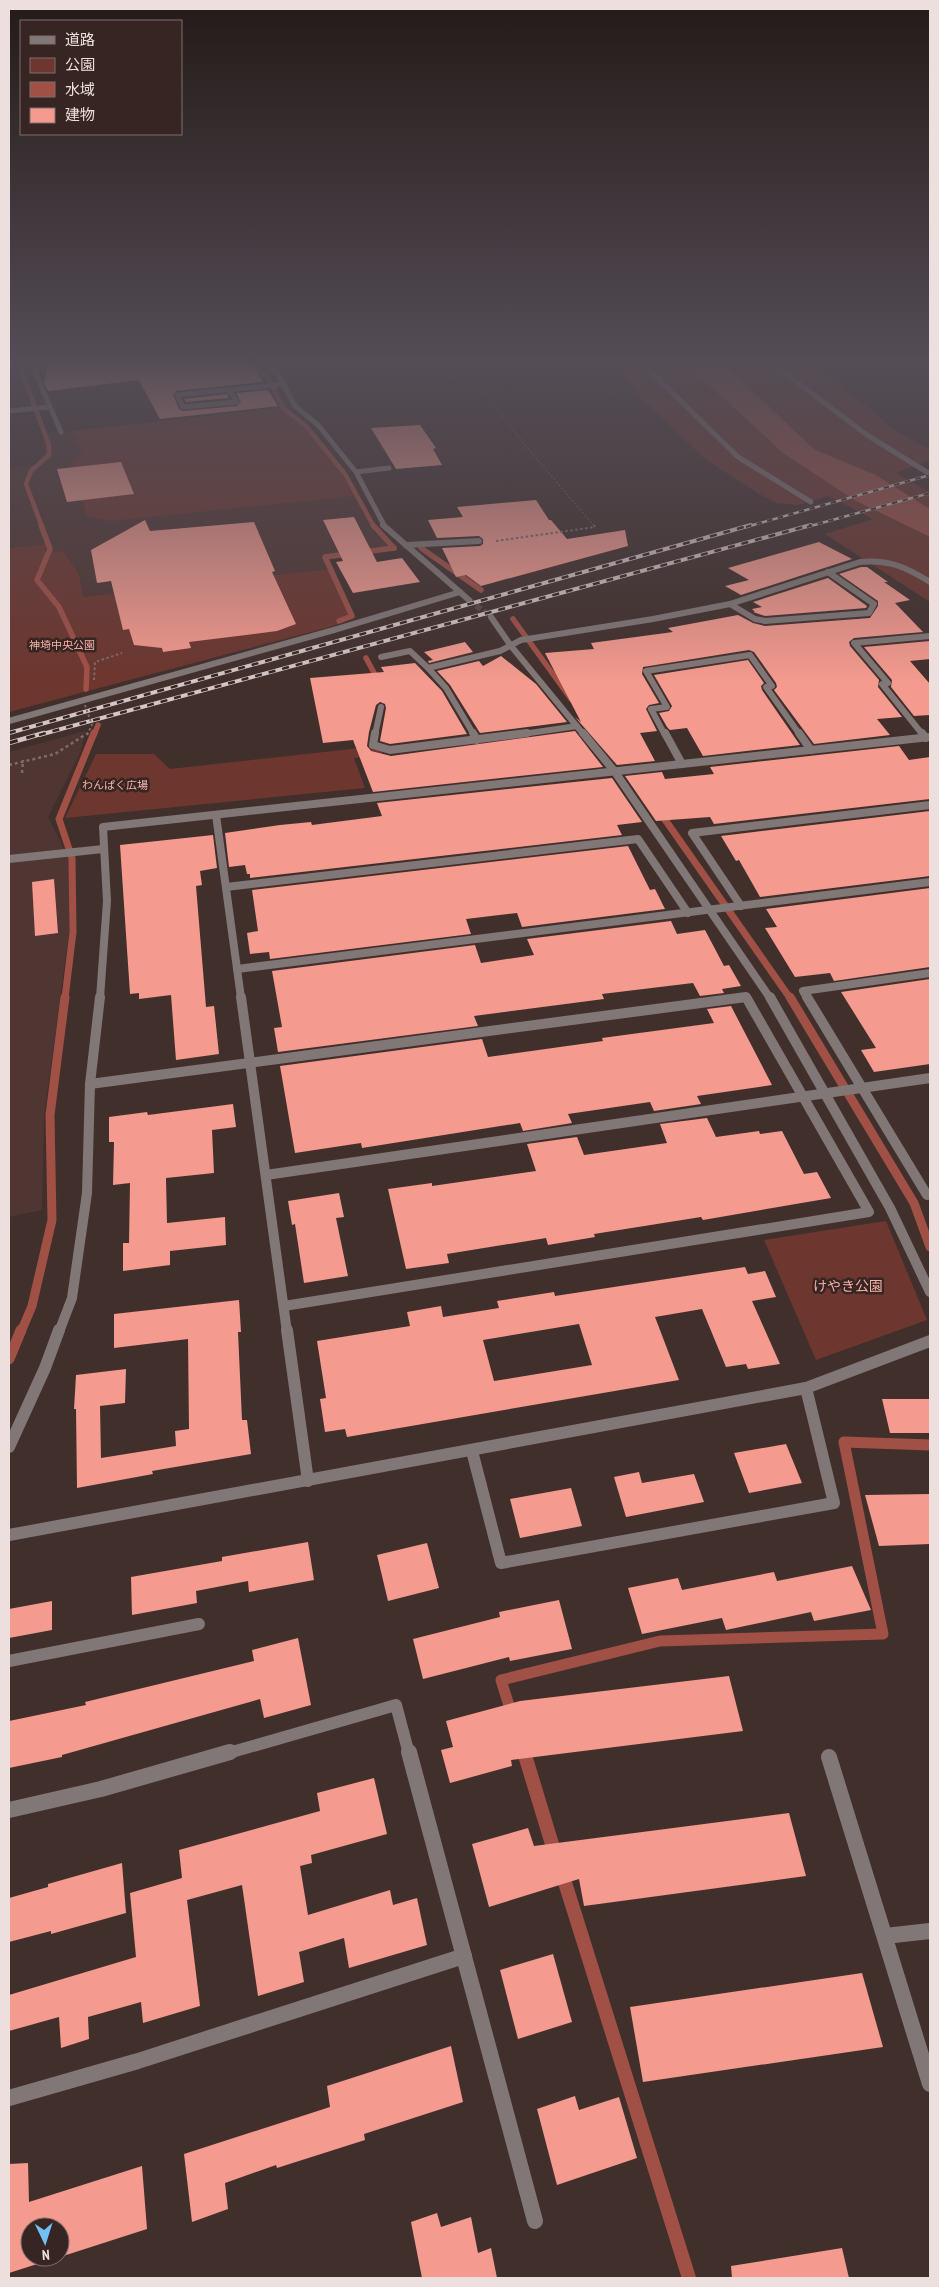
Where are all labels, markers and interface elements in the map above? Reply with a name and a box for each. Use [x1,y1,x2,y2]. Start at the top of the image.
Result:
legend [20,20,182,135]
text: 道路 [65,30,95,49]
text: 公園 [65,55,95,74]
text: 水域 [65,80,95,99]
text: 建物 [65,105,95,124]
park label: 神埼中央公園 [29,638,95,652]
park label: わんぱく広場 [82,778,148,792]
park label: けやき公園 [813,1277,883,1295]
north arrow [20,2217,70,2267]
text: N [42,2246,50,2264]

